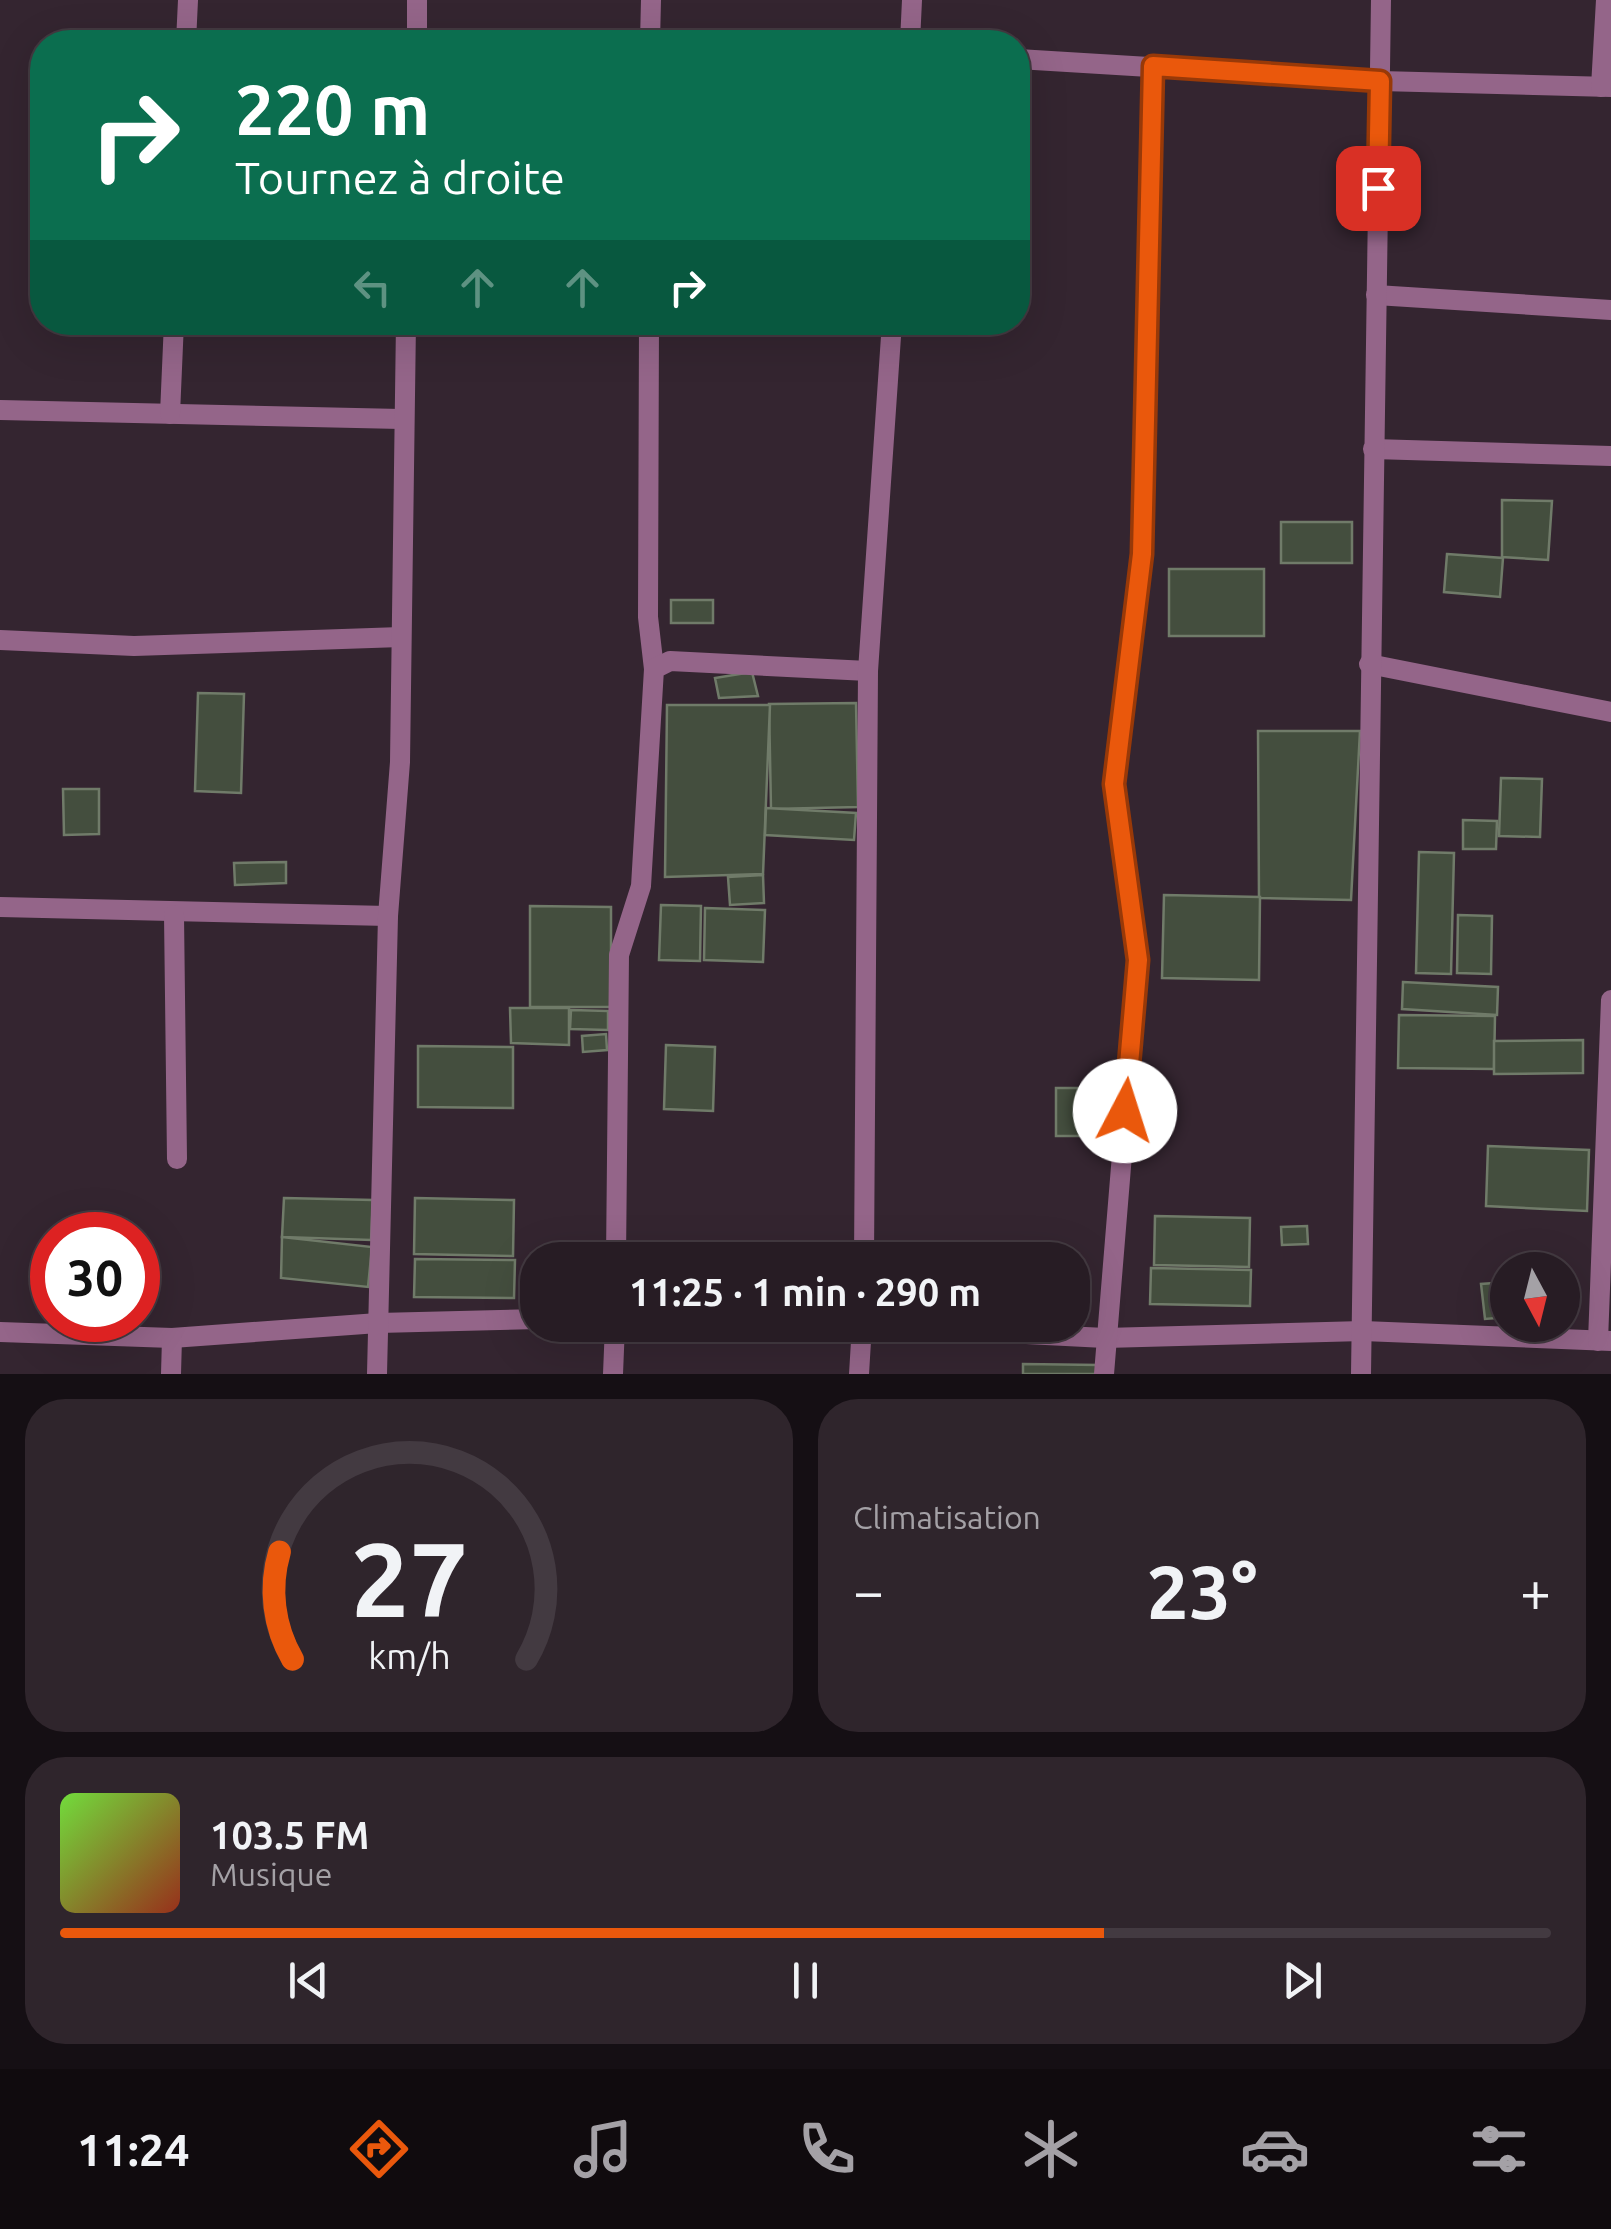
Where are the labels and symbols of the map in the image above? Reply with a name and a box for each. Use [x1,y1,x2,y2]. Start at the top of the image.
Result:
pin [1336,146,1421,231]
position arrow [1073,1059,1177,1163]
speed limit sign: 30 [30,1212,160,1342]
north arrow [1490,1252,1580,1342]

